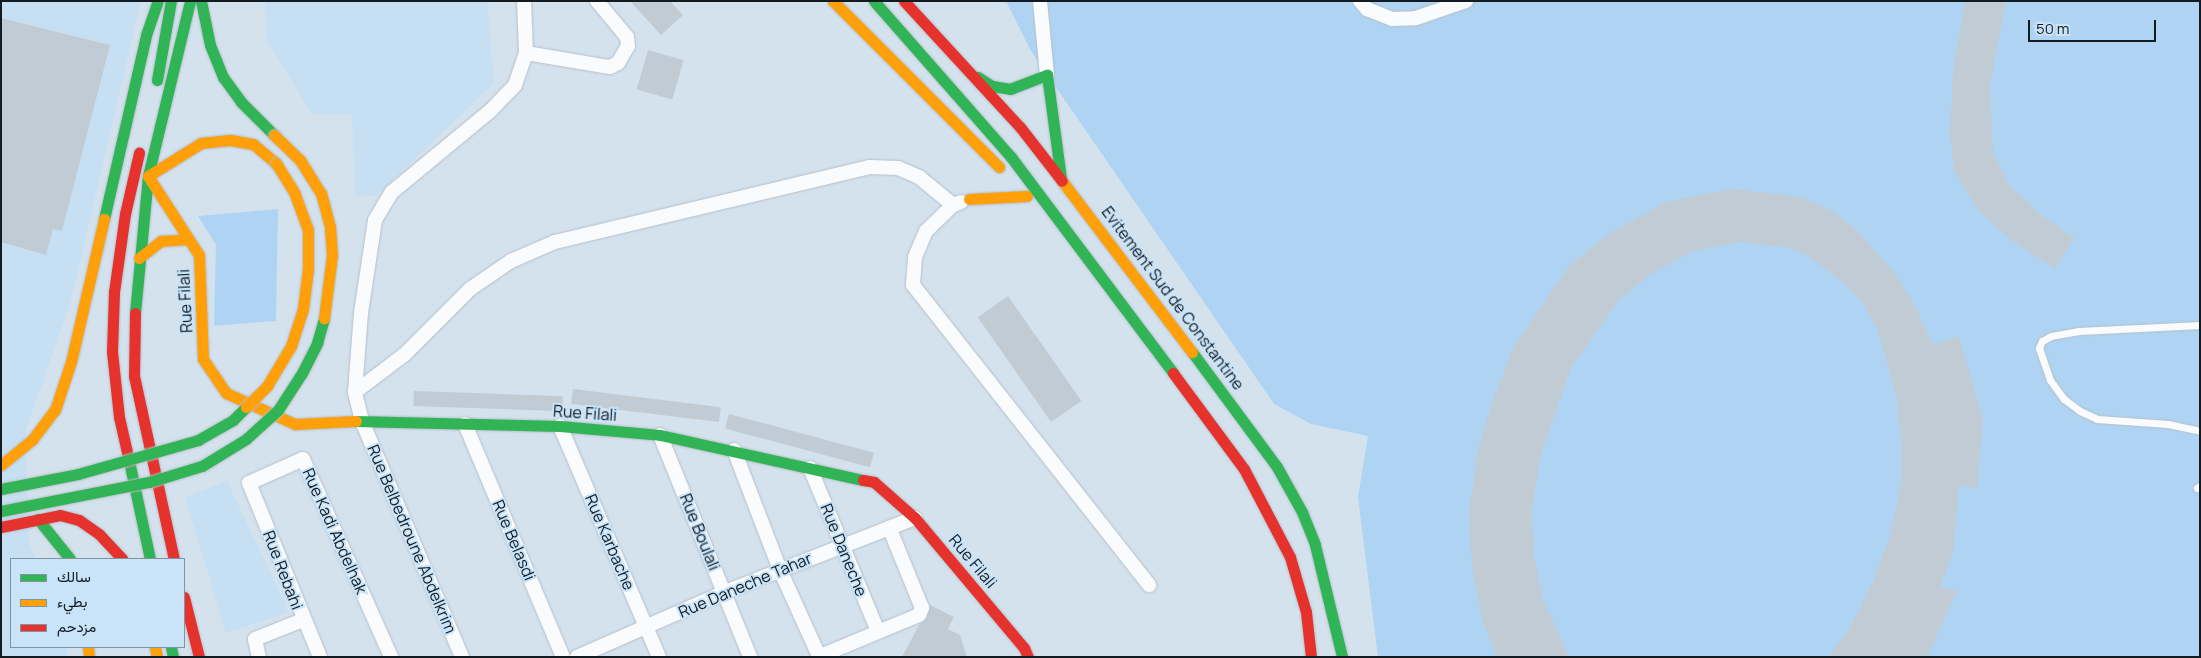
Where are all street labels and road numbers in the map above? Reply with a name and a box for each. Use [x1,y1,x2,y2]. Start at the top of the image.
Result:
street label: Evitement Sud de Constantine [1098,203,1248,393]
street label: Rue Filali [174,269,196,333]
street label: Rue Filali [552,401,618,425]
street label: Rue Belbedroune Abdelkrim [363,442,461,636]
street label: Rue Kadi Abdelhak [299,465,371,597]
street label: Rue Karbache [581,491,639,593]
street label: Rue Boulali [676,491,724,573]
street label: Rue Belasdi [488,497,540,583]
street label: Rue Daneche [817,501,871,599]
street label: Rue Rebahi [259,528,307,612]
street label: Rue Filali [945,530,1001,592]
street label: Rue Daneche Tahar [675,548,815,622]

